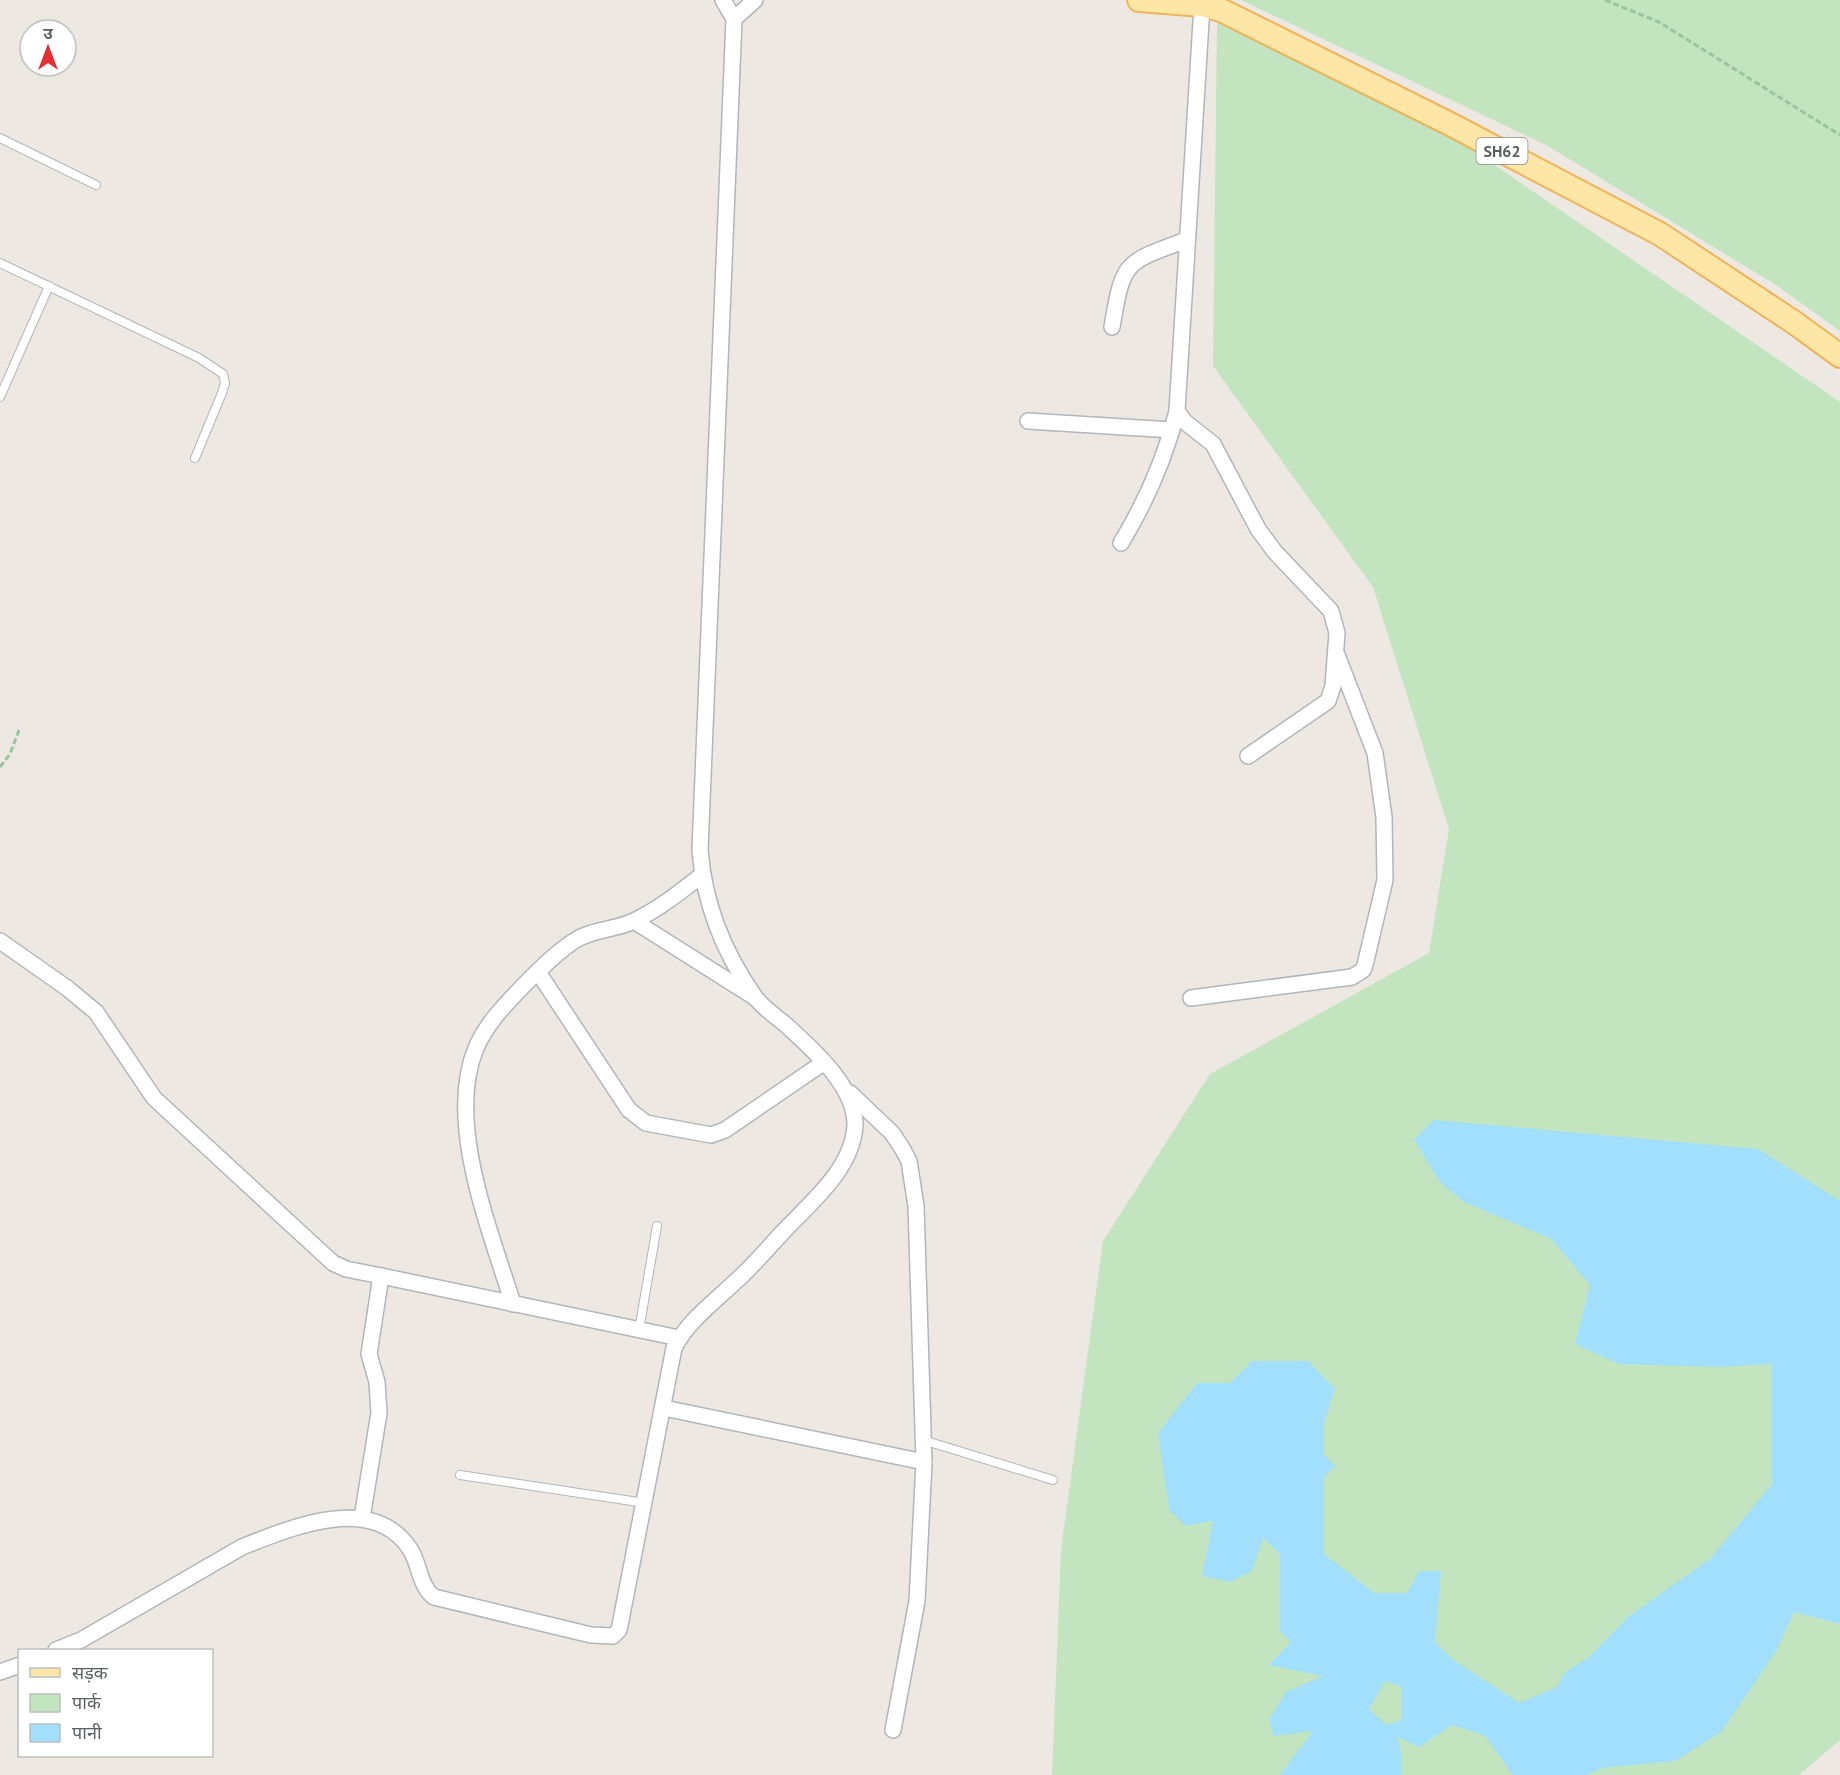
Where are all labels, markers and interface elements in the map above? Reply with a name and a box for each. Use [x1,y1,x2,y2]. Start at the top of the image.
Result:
north arrow [18,18,78,78]
text: उ [43,23,53,43]
road number: SH62 [1476,138,1528,164]
legend [18,1649,213,1757]
text: सड़क [72,1661,109,1684]
text: पार्क [72,1691,102,1714]
text: पानी [72,1721,102,1744]

